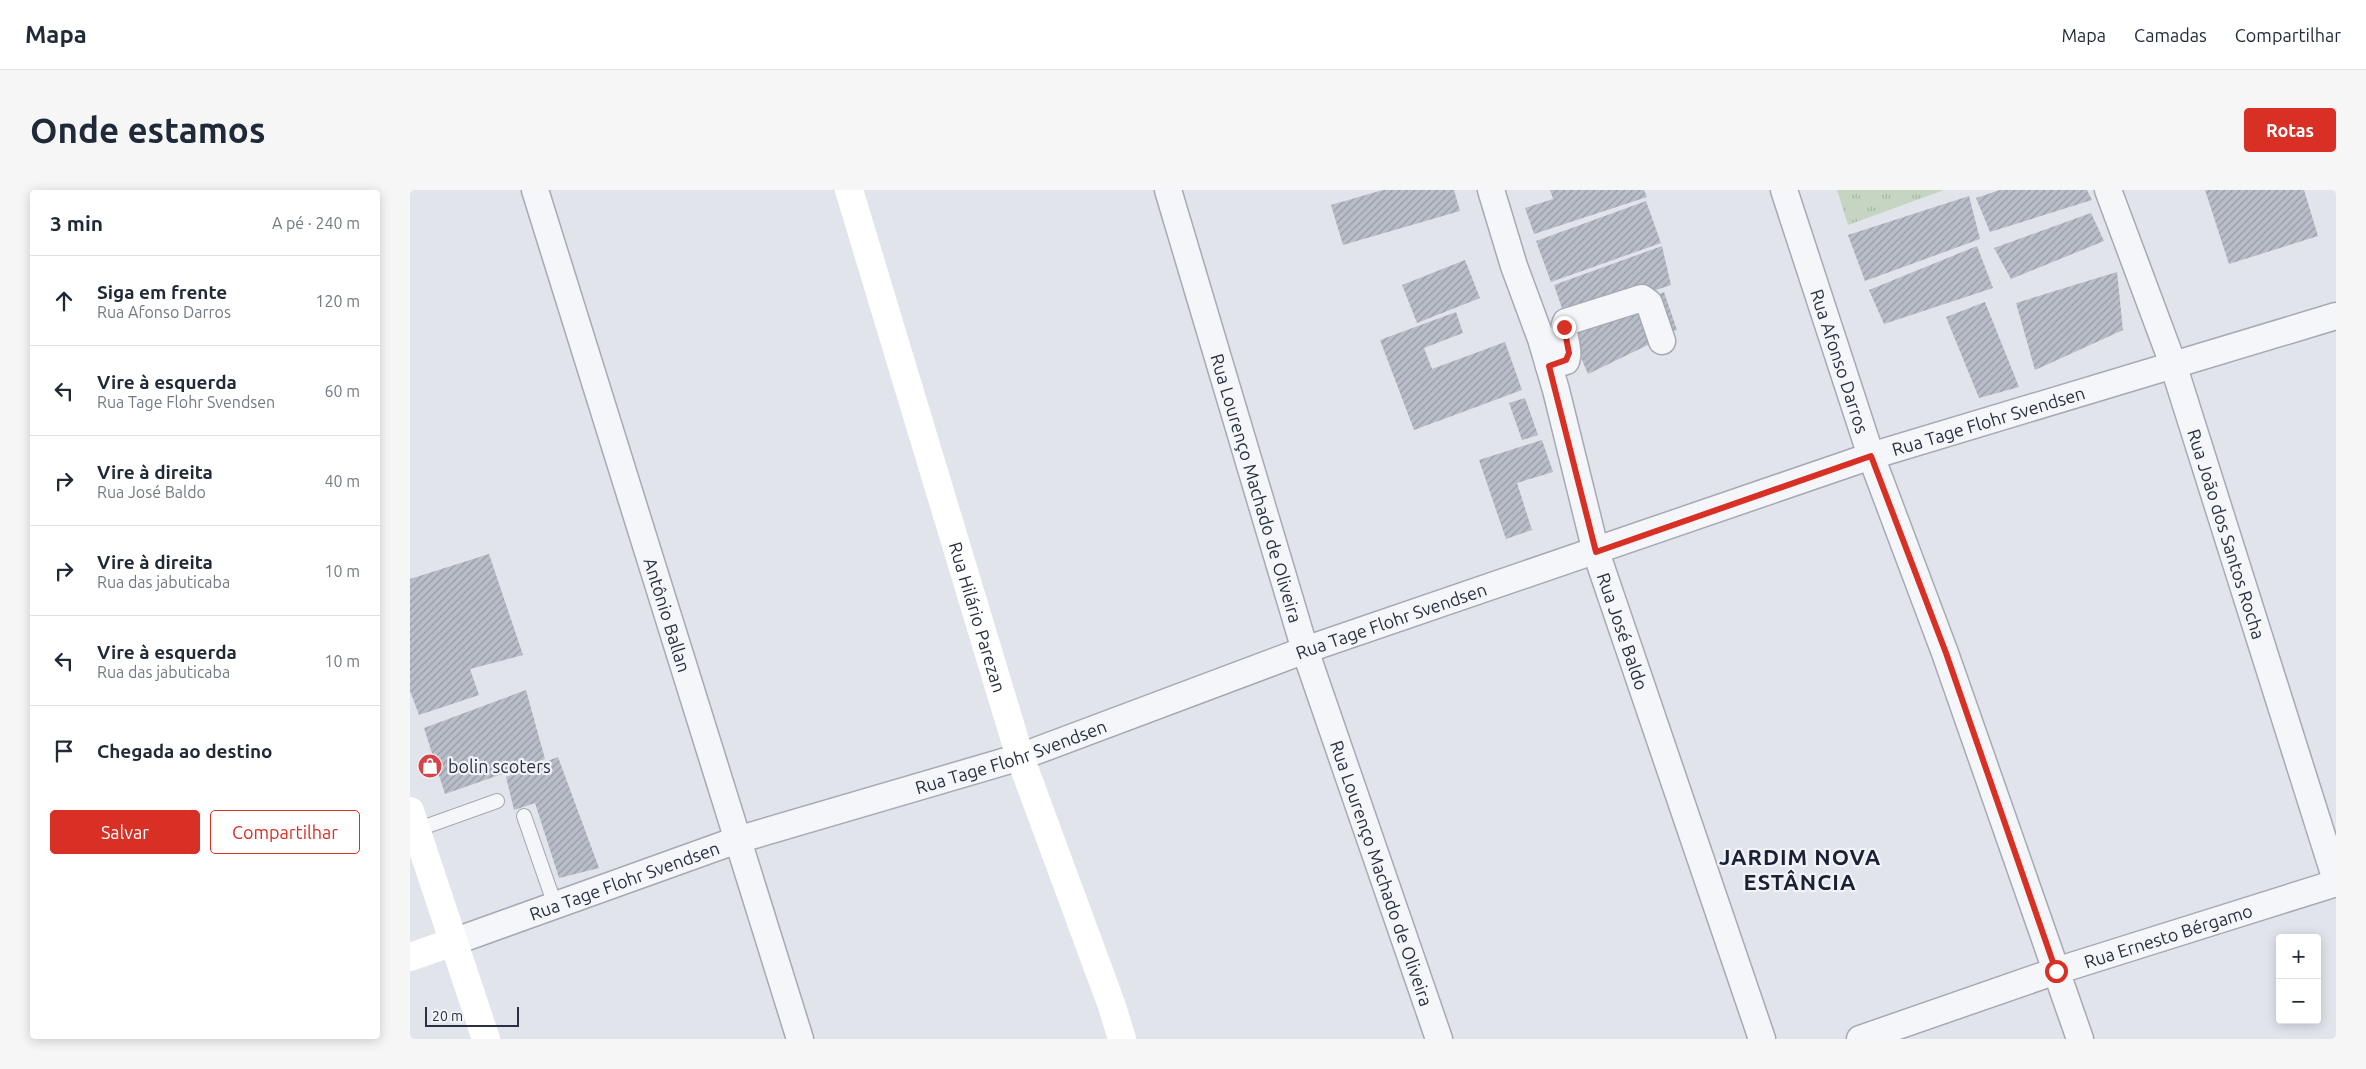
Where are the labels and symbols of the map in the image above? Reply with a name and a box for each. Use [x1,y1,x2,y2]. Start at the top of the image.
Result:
street label: Rua Afonso Darros [1807,286,1873,436]
route end [1553,316,1576,339]
street label: Rua Lourenço Machado de Oliveira [1207,351,1306,625]
street label: Rua Tage Flohr Svendsen [1889,382,2087,459]
street label: Rua João dos Santos Rocha [2184,426,2269,642]
street label: Rua Hilário Parezan [946,539,1010,695]
street label: Antônio Ballan [640,555,695,674]
street label: Rua José Baldo [1594,570,1652,693]
street label: Rua Tage Flohr Svendsen [1293,579,1489,663]
street label: Rua Tage Flohr Svendsen [913,715,1109,797]
street label: Rua Lourenço Machado de Oliveira [1327,738,1437,1009]
shop icon: bolin scoters [417,753,443,779]
place label: bolin scoters [448,756,551,776]
street label: Rua Tage Flohr Svendsen [527,837,722,924]
district label: JARDIM NOVA ESTÂNCIA [1719,844,1881,894]
street label: Rua Ernesto Bérgamo [2081,900,2255,972]
route start [2045,960,2068,983]
scale bar [425,1004,519,1027]

